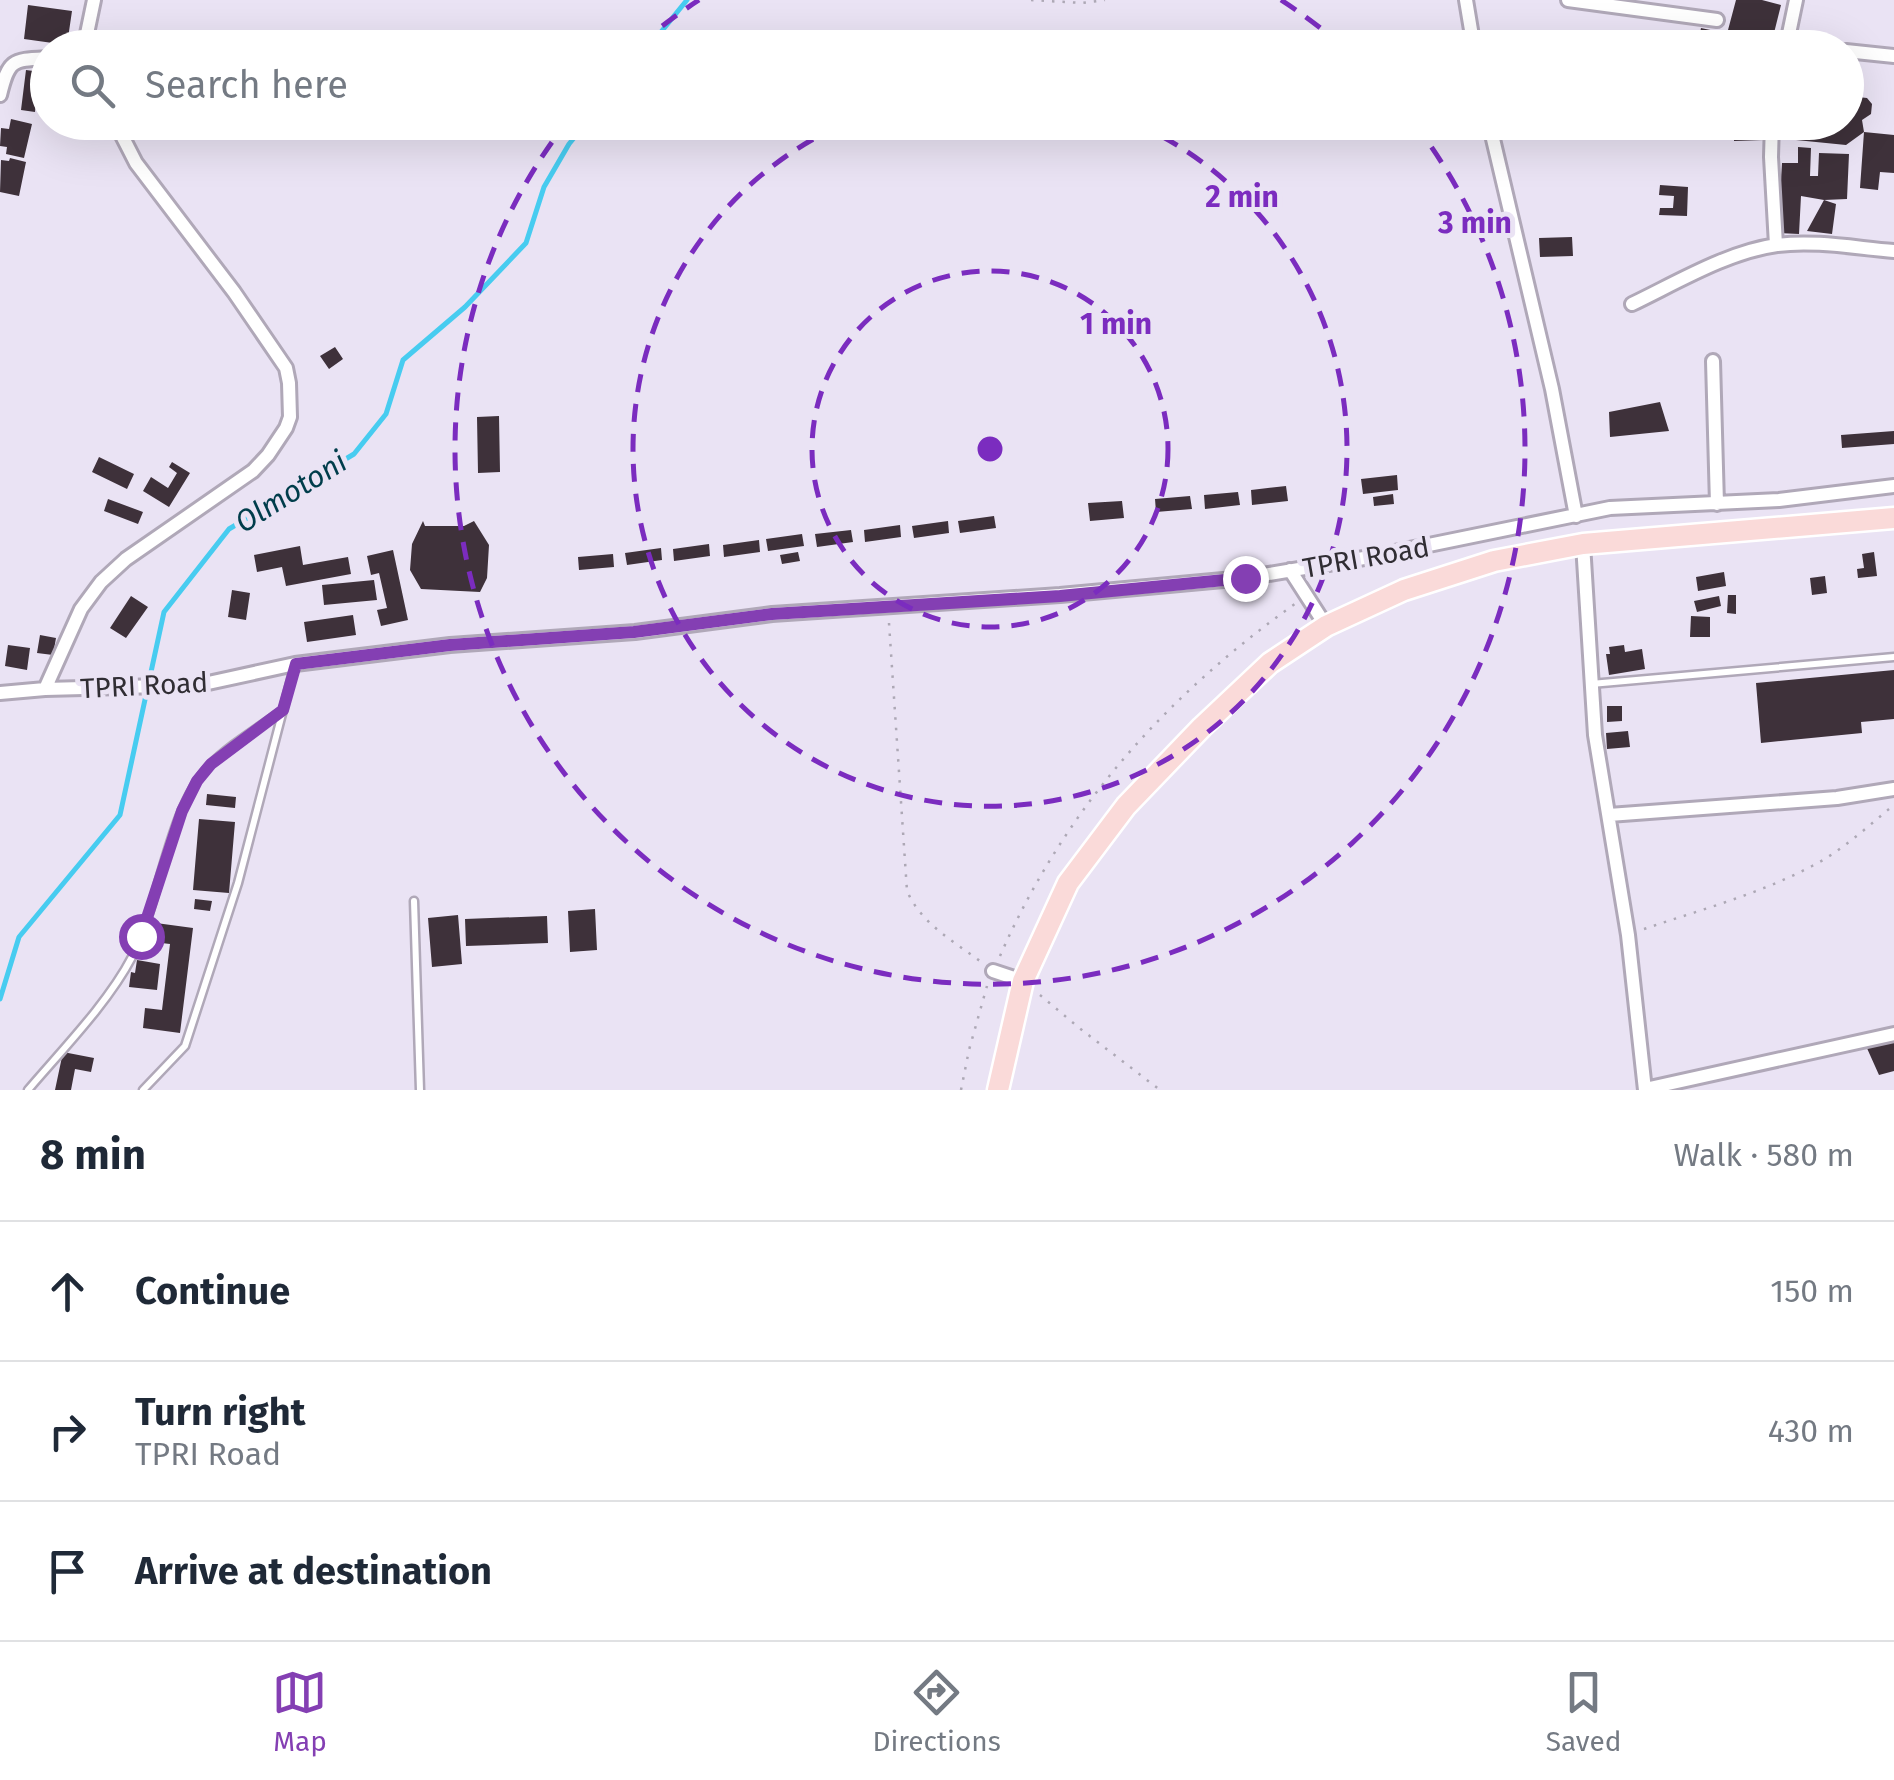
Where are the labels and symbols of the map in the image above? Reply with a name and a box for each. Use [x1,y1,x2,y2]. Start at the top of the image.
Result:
text: 2 min [1205,179,1279,215]
text: 3 min [1437,205,1512,241]
text: 1 min [1080,306,1152,342]
centre of rings [972,431,1008,467]
water label: Olmotoni [228,443,354,540]
street label: TPRI Road [1300,530,1432,585]
route end [1223,556,1269,602]
street label: TPRI Road [79,666,209,705]
route start [119,914,165,960]

